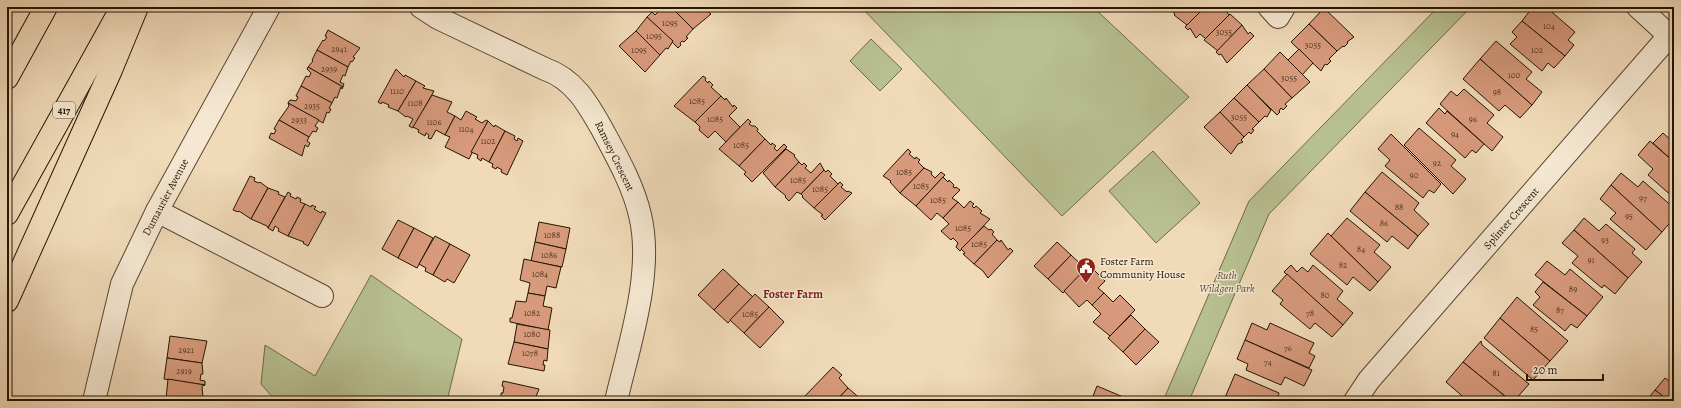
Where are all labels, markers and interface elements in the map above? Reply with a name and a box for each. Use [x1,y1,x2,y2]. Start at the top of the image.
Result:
house number: 1095 [662,17,678,29]
house number: 104 [1543,20,1555,32]
house number: 3055 [1216,26,1232,38]
house number: 1095 [646,30,662,42]
house number: 3055 [1305,39,1321,51]
house number: 2941 [331,43,347,55]
house number: 1095 [631,44,647,56]
house number: 102 [1531,44,1544,56]
house number: 2939 [321,63,337,75]
house number: 100 [1508,69,1521,81]
house number: 3055 [1281,72,1297,84]
house number: 1110 [390,85,404,97]
house number: 98 [1493,86,1501,98]
house number: 1085 [689,95,705,107]
house number: 1108 [407,97,423,109]
house number: 2935 [304,100,320,112]
road number: 417 [53,102,75,118]
house number: 3055 [1231,111,1247,123]
house number: 1085 [707,113,723,125]
house number: 96 [1469,113,1477,125]
house number: 2933 [291,114,307,126]
house number: 1106 [426,116,442,128]
street label: Ramsey Crescent [591,119,638,194]
house number: 1104 [458,123,474,135]
house number: 94 [1451,128,1459,140]
house number: 1102 [480,135,496,147]
house number: 1085 [733,139,749,151]
street label: Dumaurier Avenue [139,156,192,238]
house number: 92 [1433,157,1442,169]
house number: 1085 [896,166,912,178]
house number: 90 [1410,169,1419,181]
house number: 1085 [790,174,806,186]
house number: 1085 [913,180,929,192]
house number: 1085 [812,183,828,195]
street label: Splinter Crescent [1480,184,1543,253]
house number: 97 [1639,192,1647,204]
house number: 1085 [930,194,946,206]
house number: 88 [1395,201,1403,213]
house number: 95 [1625,210,1633,222]
house number: 86 [1380,217,1388,229]
house number: 1085 [955,222,971,234]
house number: 1088 [544,229,560,241]
house number: 93 [1601,234,1609,246]
house number: 1085 [971,238,987,250]
house number: 84 [1357,243,1365,255]
house number: 1086 [541,249,557,261]
place label: Foster Farm Community House [1100,254,1185,282]
house number: 91 [1587,254,1595,266]
public building icon: Foster Farm Community House [1075,256,1097,284]
house number: 82 [1339,259,1348,271]
house number: 1084 [532,268,548,280]
park label: Ruth Wildgen Park [1199,268,1255,296]
house number: 89 [1569,283,1577,295]
district label: Foster Farm [763,286,823,302]
house number: 80 [1320,289,1330,301]
house number: 87 [1556,304,1564,316]
house number: 1082 [524,307,541,319]
house number: 78 [1306,307,1314,319]
house number: 1085 [742,308,758,320]
house number: 85 [1530,323,1538,335]
house number: 1080 [523,328,541,340]
house number: 76 [1284,342,1292,354]
house number: 2921 [178,344,194,356]
house number: 1078 [522,347,538,359]
house number: 74 [1264,356,1272,368]
scale bar [1527,356,1603,382]
text: 20 m [1533,362,1557,378]
house number: 2919 [176,365,192,377]
house number: 81 [1492,367,1500,379]

